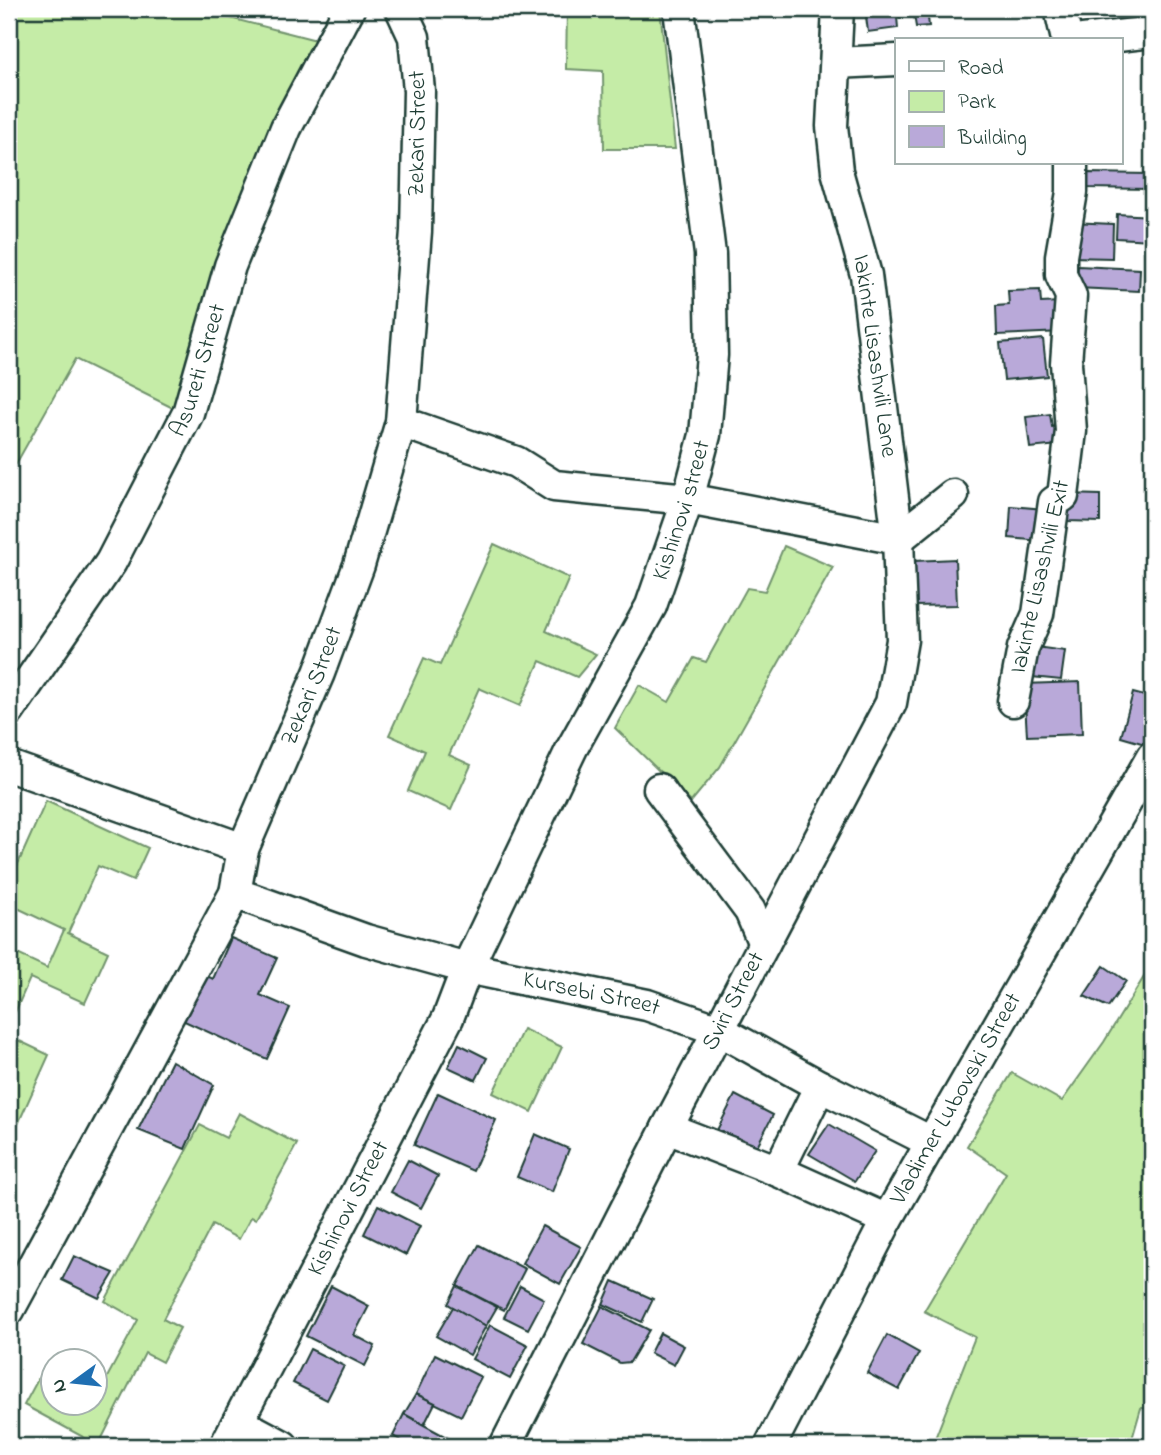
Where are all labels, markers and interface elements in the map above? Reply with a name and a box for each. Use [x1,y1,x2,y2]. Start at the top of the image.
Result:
legend [895,38,1122,164]
text: Road [958,54,1004,84]
street label: Zekari Street [399,69,437,197]
text: Park [958,88,997,118]
text: Building [957,124,1027,156]
street label: Iakinte Lisashvili Lane [842,252,906,460]
street label: Asureti Street [161,300,236,443]
street label: Kishinovi street [644,437,720,585]
street label: Iakinte Lisashvili Exit [1002,477,1080,677]
street label: Zekari Street [272,622,352,751]
street label: Sviri Street [693,946,774,1057]
street label: Kursebi Street [520,962,665,1026]
street label: Vladimer Lubovski Street [881,986,1031,1212]
street label: Kishinovi Street [299,1134,399,1282]
north arrow [38,1346,108,1416]
text: N [45,1376,75,1395]

